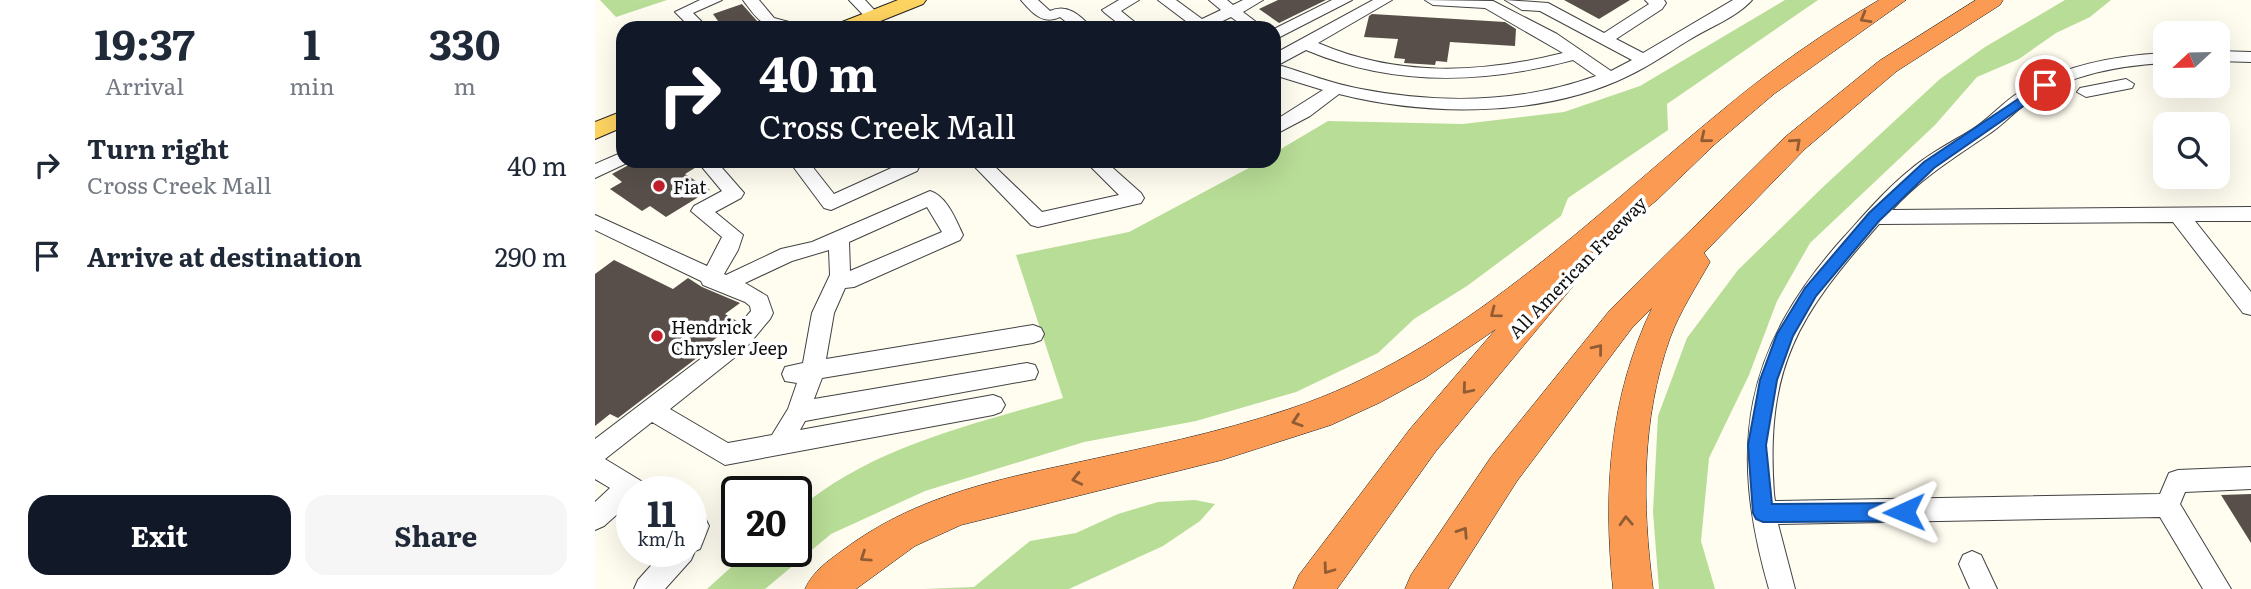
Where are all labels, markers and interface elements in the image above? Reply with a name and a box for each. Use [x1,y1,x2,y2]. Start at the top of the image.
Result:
one-way arrow [1860,9,1873,22]
text: 19:37 [94,11,195,73]
text: 1 [303,11,320,73]
text: 330 [429,11,501,73]
north arrow [2153,21,2229,98]
map controls [2153,21,2230,189]
text: 40 m [759,34,877,107]
icon: right [644,49,735,140]
pin [2015,55,2075,115]
icon: arrive [2026,66,2064,104]
text: Arrival [105,68,184,102]
text: min [289,68,334,102]
text: m [454,68,476,102]
text: Cross Creek Mall [759,101,1016,149]
button: search [2153,112,2230,189]
text: Turn right [87,128,229,167]
one-way arrow [1700,130,1712,143]
one-way arrow [1788,139,1801,151]
text: 40 m [507,145,567,184]
icon: right [28,146,66,184]
text: Cross Creek Mall [87,167,272,201]
place label: Fiat [673,173,707,200]
marker: Fiat [651,178,667,194]
street label: All American Freeway [1502,189,1653,344]
text: Arrive at destination [87,236,362,275]
text: 290 m [495,236,567,275]
icon: arrive [28,237,66,275]
one-way arrow [1490,304,1503,317]
place label: Hendrick Chrysler Jeep [671,313,788,361]
marker: Hendrick Chrysler Jeep [649,328,665,344]
one-way arrow [1590,345,1602,358]
one-way arrow [1463,381,1475,394]
one-way arrow [1291,413,1303,428]
one-way arrow [1071,471,1083,485]
position arrow [1867,475,1941,549]
speed limit sign: 20 [721,476,812,567]
text: 11 [647,486,676,538]
button: Exit [28,495,291,575]
button: Share [305,495,567,575]
one-way arrow [1619,515,1634,526]
text: km/h [638,525,685,552]
one-way arrow [1454,527,1467,540]
one-way arrow [860,549,873,561]
one-way arrow [1324,561,1336,574]

